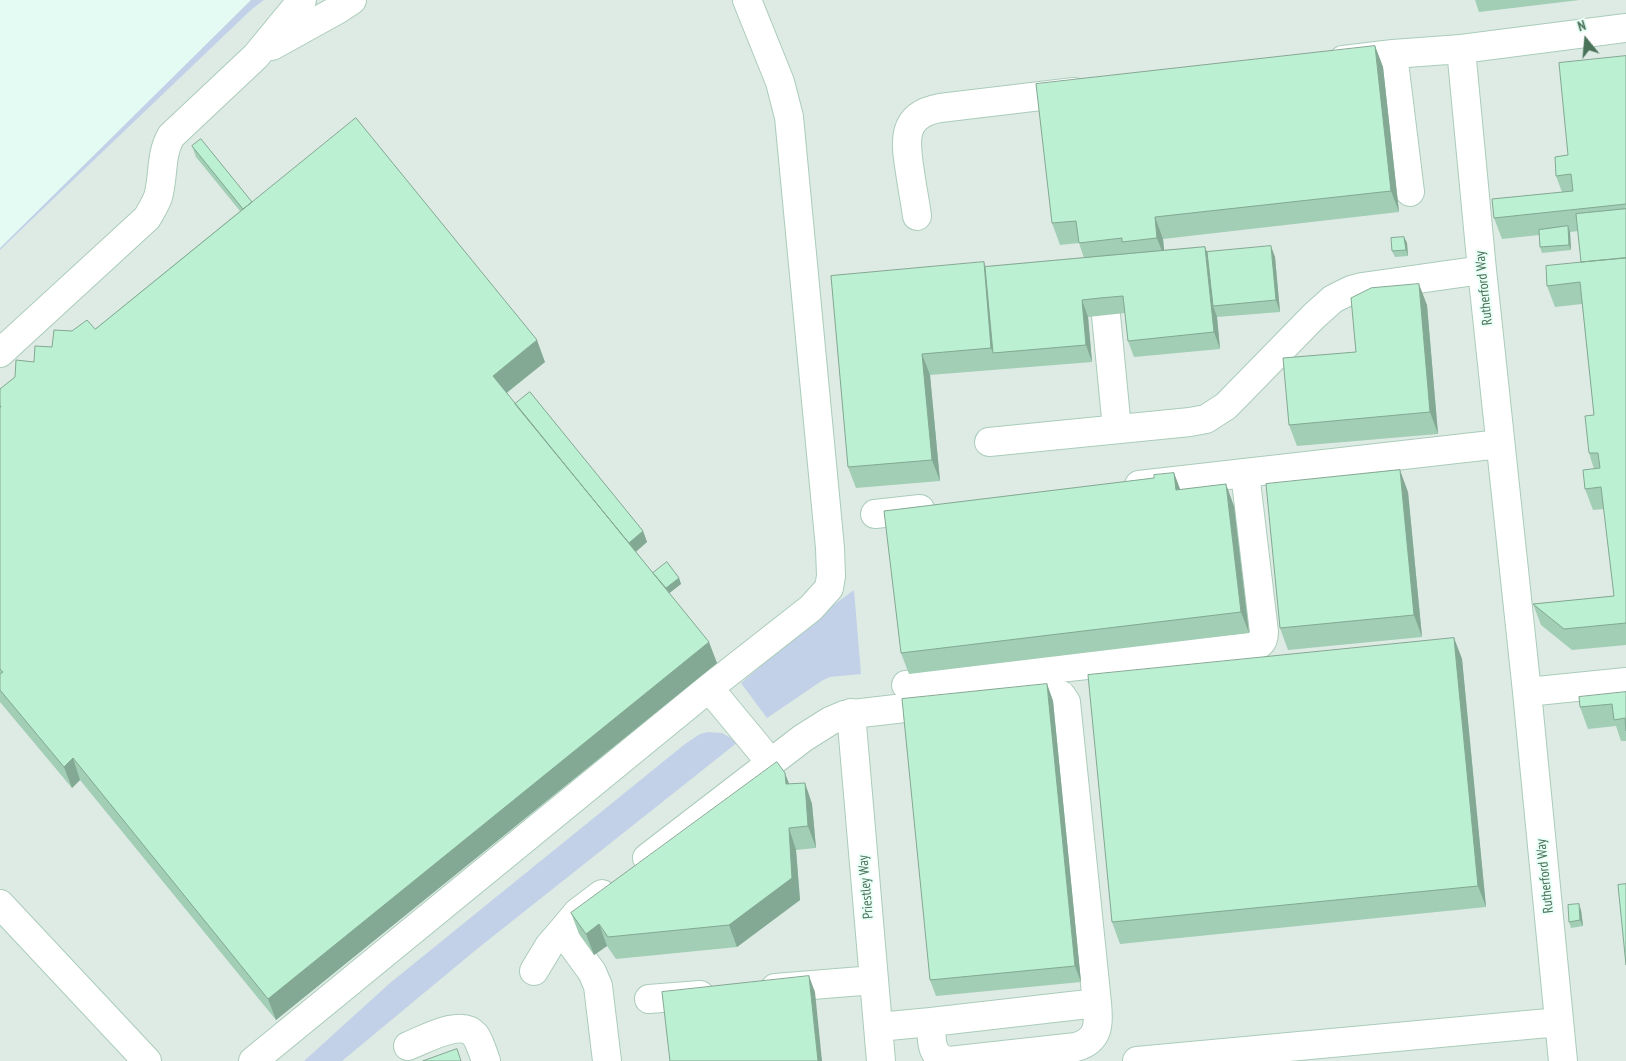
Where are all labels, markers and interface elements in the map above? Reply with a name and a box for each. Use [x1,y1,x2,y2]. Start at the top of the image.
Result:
north arrow [1561,15,1611,65]
text: N [1575,16,1588,35]
street label: Rutherford Way [1472,250,1496,326]
street label: Rutherford Way [1533,838,1557,914]
street label: Priestley Way [855,854,877,920]

